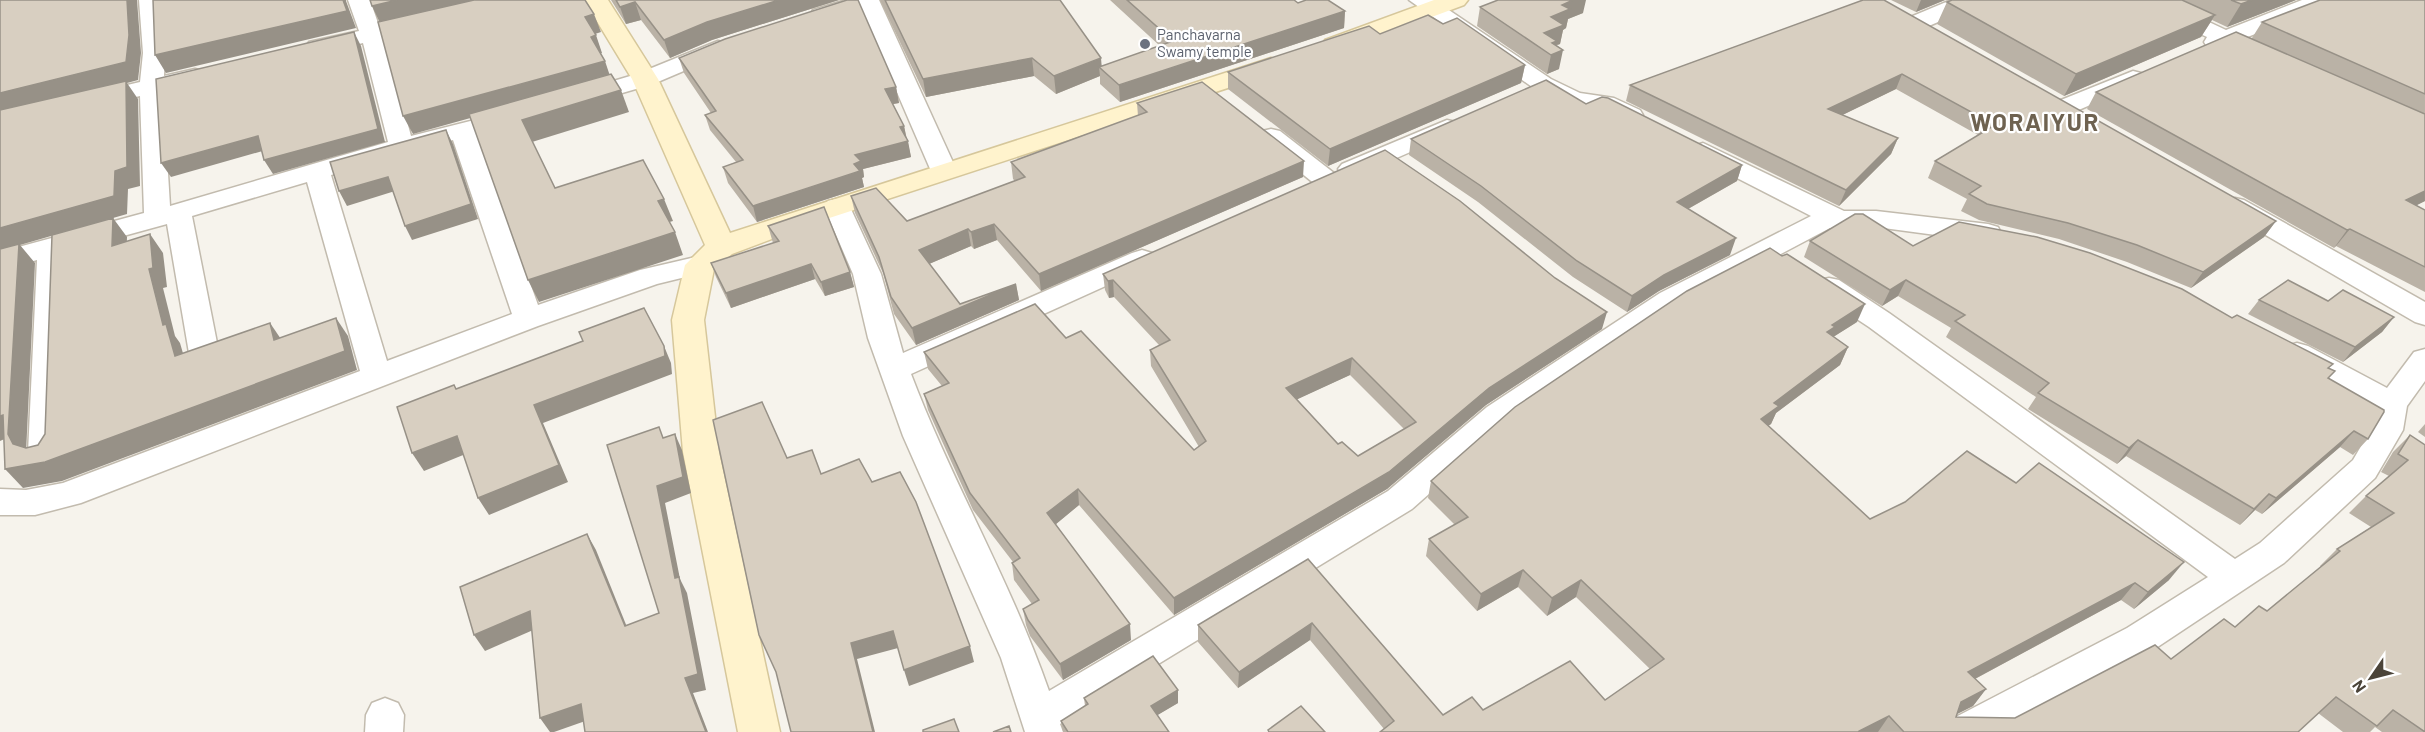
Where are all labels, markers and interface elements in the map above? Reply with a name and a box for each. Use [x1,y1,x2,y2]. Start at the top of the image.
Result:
place label: Panchavarna Swamy temple [1157,25,1252,60]
marker: Panchavarna Swamy temple [1138,37,1152,51]
district label: WORAIYUR [1970,107,2100,136]
north arrow [2341,648,2401,708]
text: N [2347,677,2369,697]

